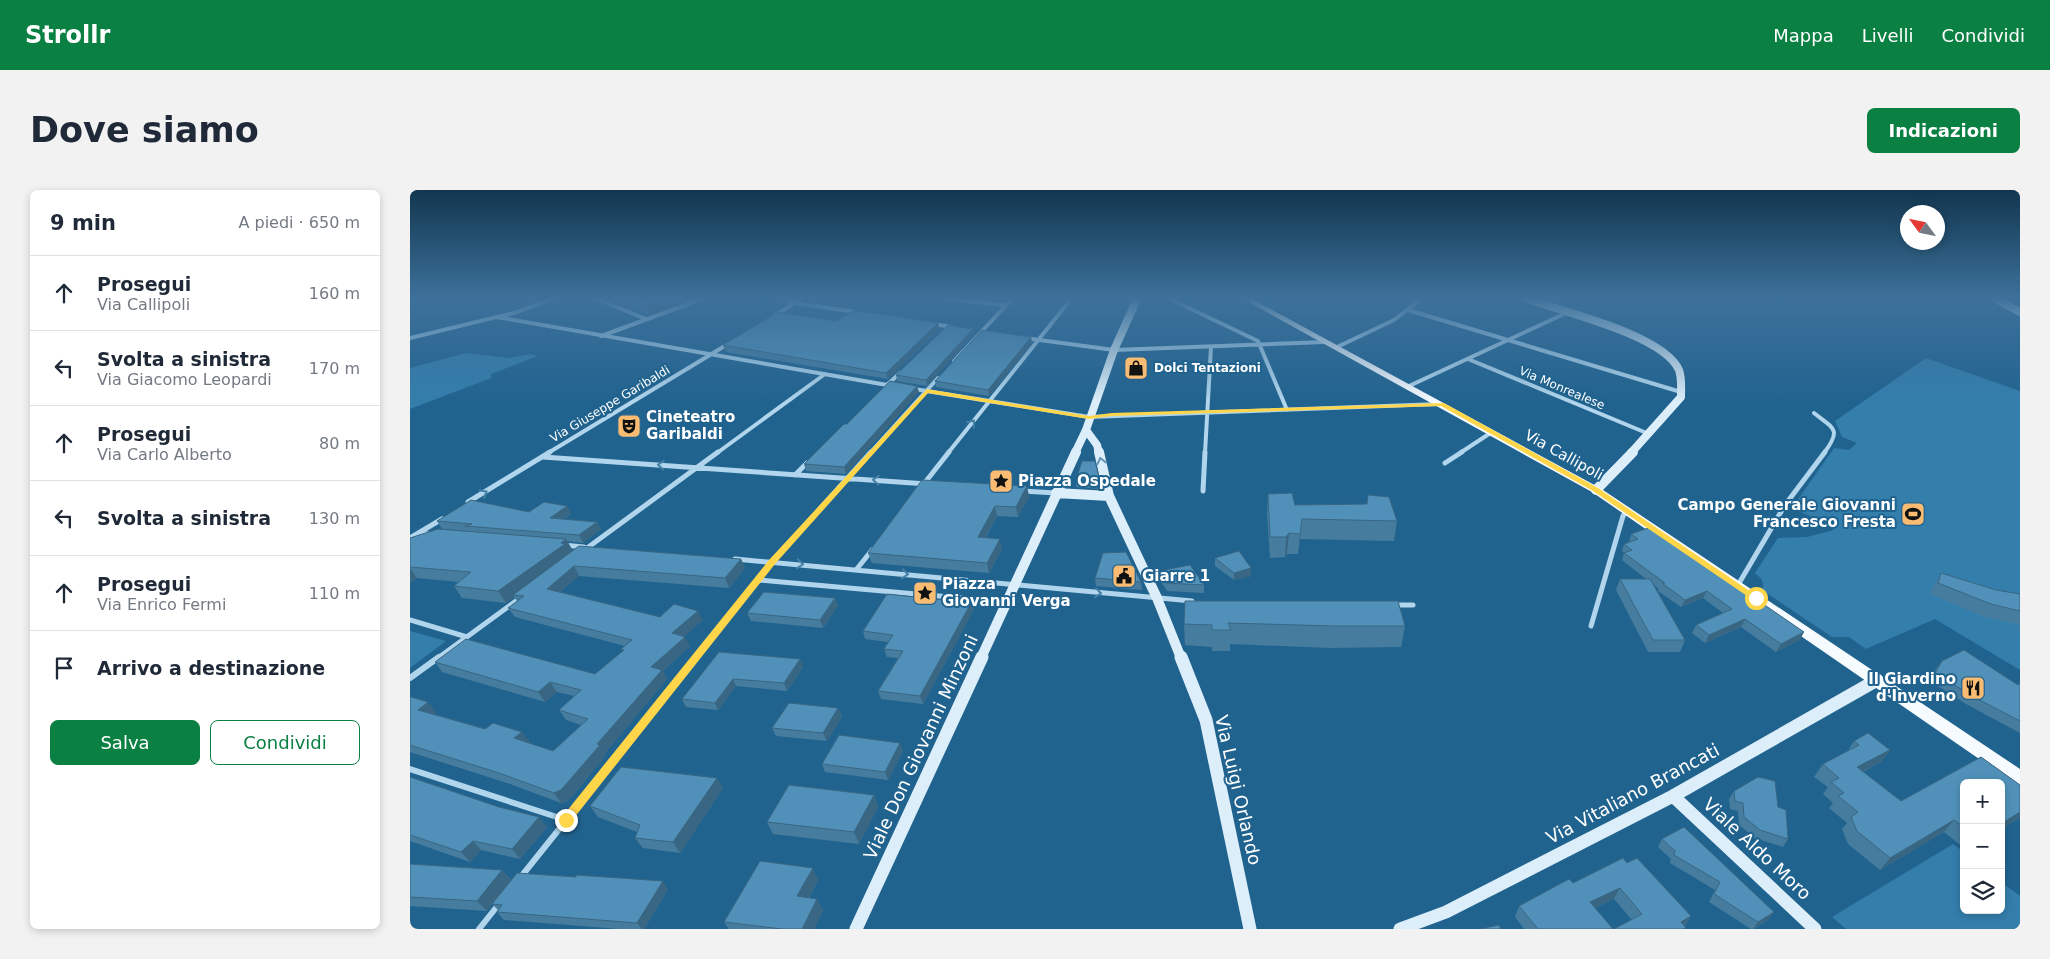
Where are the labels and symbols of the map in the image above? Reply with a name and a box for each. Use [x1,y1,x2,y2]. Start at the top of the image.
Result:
north arrow [1900,205,1945,250]
shop icon: Dolci Tentazioni [1123,355,1149,381]
place label: Dolci Tentazioni [1154,361,1261,375]
street label: Via Giuseppe Garibaldi [548,363,672,445]
street label: Via Monrealese [1517,364,1607,412]
place label: Cineteatro Garibaldi [646,408,735,443]
theatre icon: Cineteatro Garibaldi [616,413,642,439]
one-way arrow [967,420,975,429]
street label: Via Callipoli [1521,426,1607,484]
one-way arrow [1096,457,1107,466]
one-way arrow [657,460,665,471]
place icon: Piazza Ospedale [988,468,1014,494]
place label: Piazza Ospedale [1018,472,1156,490]
one-way arrow [872,475,880,486]
one-way arrow [478,489,487,499]
place label: Campo Generale Giovanni Francesco Fresta [1677,496,1896,531]
sports icon: Campo Generale Giovanni Francesco Fresta [1900,501,1926,527]
one-way arrow [796,559,804,570]
public building icon: Giarre 1 [1111,563,1137,589]
place label: Giarre 1 [1142,567,1210,585]
one-way arrow [901,568,909,579]
place label: Piazza Giovanni Verga [942,575,1071,610]
place icon: Piazza Giovanni Verga [912,580,938,606]
one-way arrow [1094,587,1102,598]
route start [1745,587,1768,610]
street label: Viale Don Giovanni Minzoni [859,631,982,863]
place label: Il Giardino d'Inverno [1868,670,1956,705]
restaurant icon: Il Giardino d'Inverno [1960,675,1986,701]
street label: Via Luigi Orlando [1211,713,1266,867]
street label: Via Vitaliano Brancati [1543,739,1723,848]
street label: Viale Aldo Moro [1699,793,1816,904]
route end [555,809,578,832]

